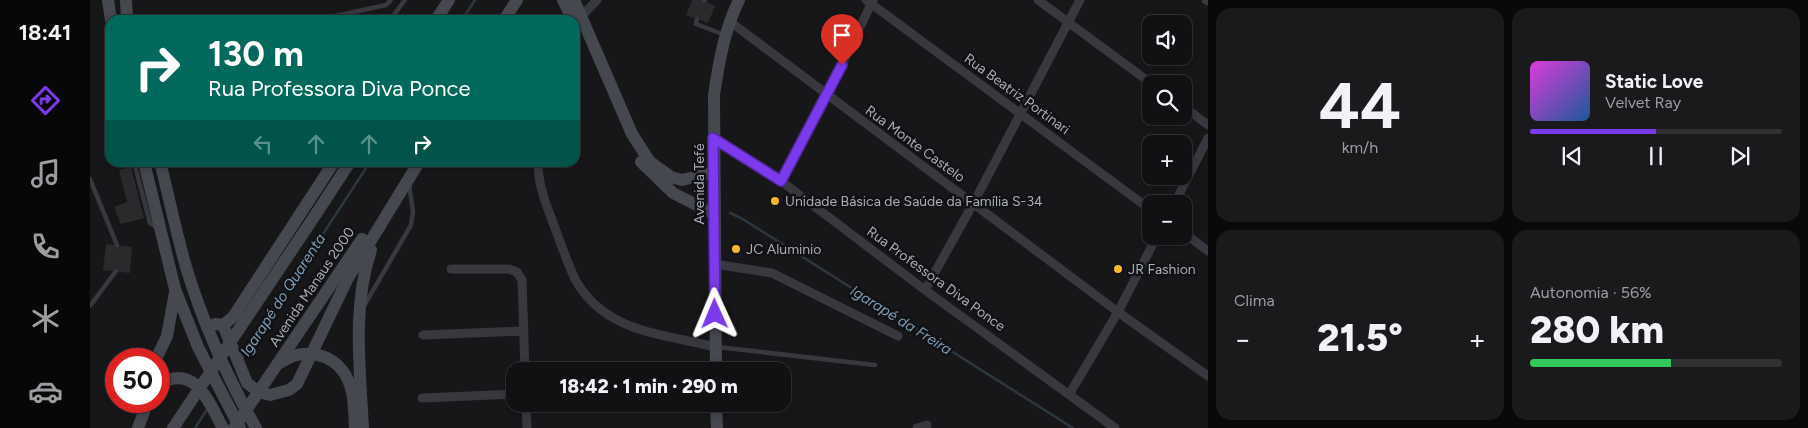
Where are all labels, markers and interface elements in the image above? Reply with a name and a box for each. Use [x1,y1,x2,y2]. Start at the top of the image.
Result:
pin [821,14,863,65]
map controls [1142,15,1192,245]
button: sound [1142,15,1192,65]
text: 18:41 [19,19,71,46]
icon: arrive [828,21,856,49]
text: 130 m [208,33,304,75]
icon: right [125,35,190,100]
street label: Rua Beatriz Portinari [961,50,1073,138]
text: 44 [1319,66,1401,144]
text: Static Love [1605,70,1703,93]
text: Rua Professora Diva Ponce [208,75,471,102]
button: search [1142,75,1192,125]
icon: directions [28,83,63,118]
text: Velvet Ray [1605,93,1681,112]
street label: Rua Monte Castelo [862,102,968,186]
icon: left [249,130,277,158]
icon: ahead [302,130,330,158]
icon: ahead [355,130,383,158]
icon: right [408,130,436,158]
button: + [1142,135,1192,185]
text: km/h [1342,138,1378,157]
icon: previous [1558,142,1586,170]
icon: pause [1642,142,1670,170]
icon: next [1726,142,1754,170]
street label: Avenida Tefé [691,143,708,225]
icon: music [28,156,63,191]
place label: Unidade Básica de Saúde da Família S-34 [785,193,1043,210]
marker: Unidade Básica de Saúde da Família S-34 [769,195,781,207]
button: − [1142,195,1192,245]
street label: Rua Professora Diva Ponce [863,223,1009,335]
street label: Avenida Manaus 2000 [266,224,358,350]
icon: phone [28,229,63,264]
water label: Igarapé do Quarenta [237,230,330,360]
place label: JC Aluminio [746,241,821,258]
marker: JC Aluminio [730,243,742,255]
place label: JR Fashion [1128,261,1196,278]
marker: JR Fashion [1112,263,1124,275]
water label: Igarapé da Freira [847,282,955,359]
text: Autonomia · 56% [1530,283,1652,302]
position arrow [688,287,740,339]
text: Clima [1234,291,1275,310]
icon: climate [28,301,63,336]
text: 280 km [1530,307,1664,353]
text: 21.5° [1317,315,1403,361]
text: − [1234,322,1251,356]
text: + [1469,322,1486,356]
speed limit sign: 50 [105,348,170,413]
icon: car [28,374,63,409]
text: 18:42 · 1 min · 290 m [559,375,738,398]

